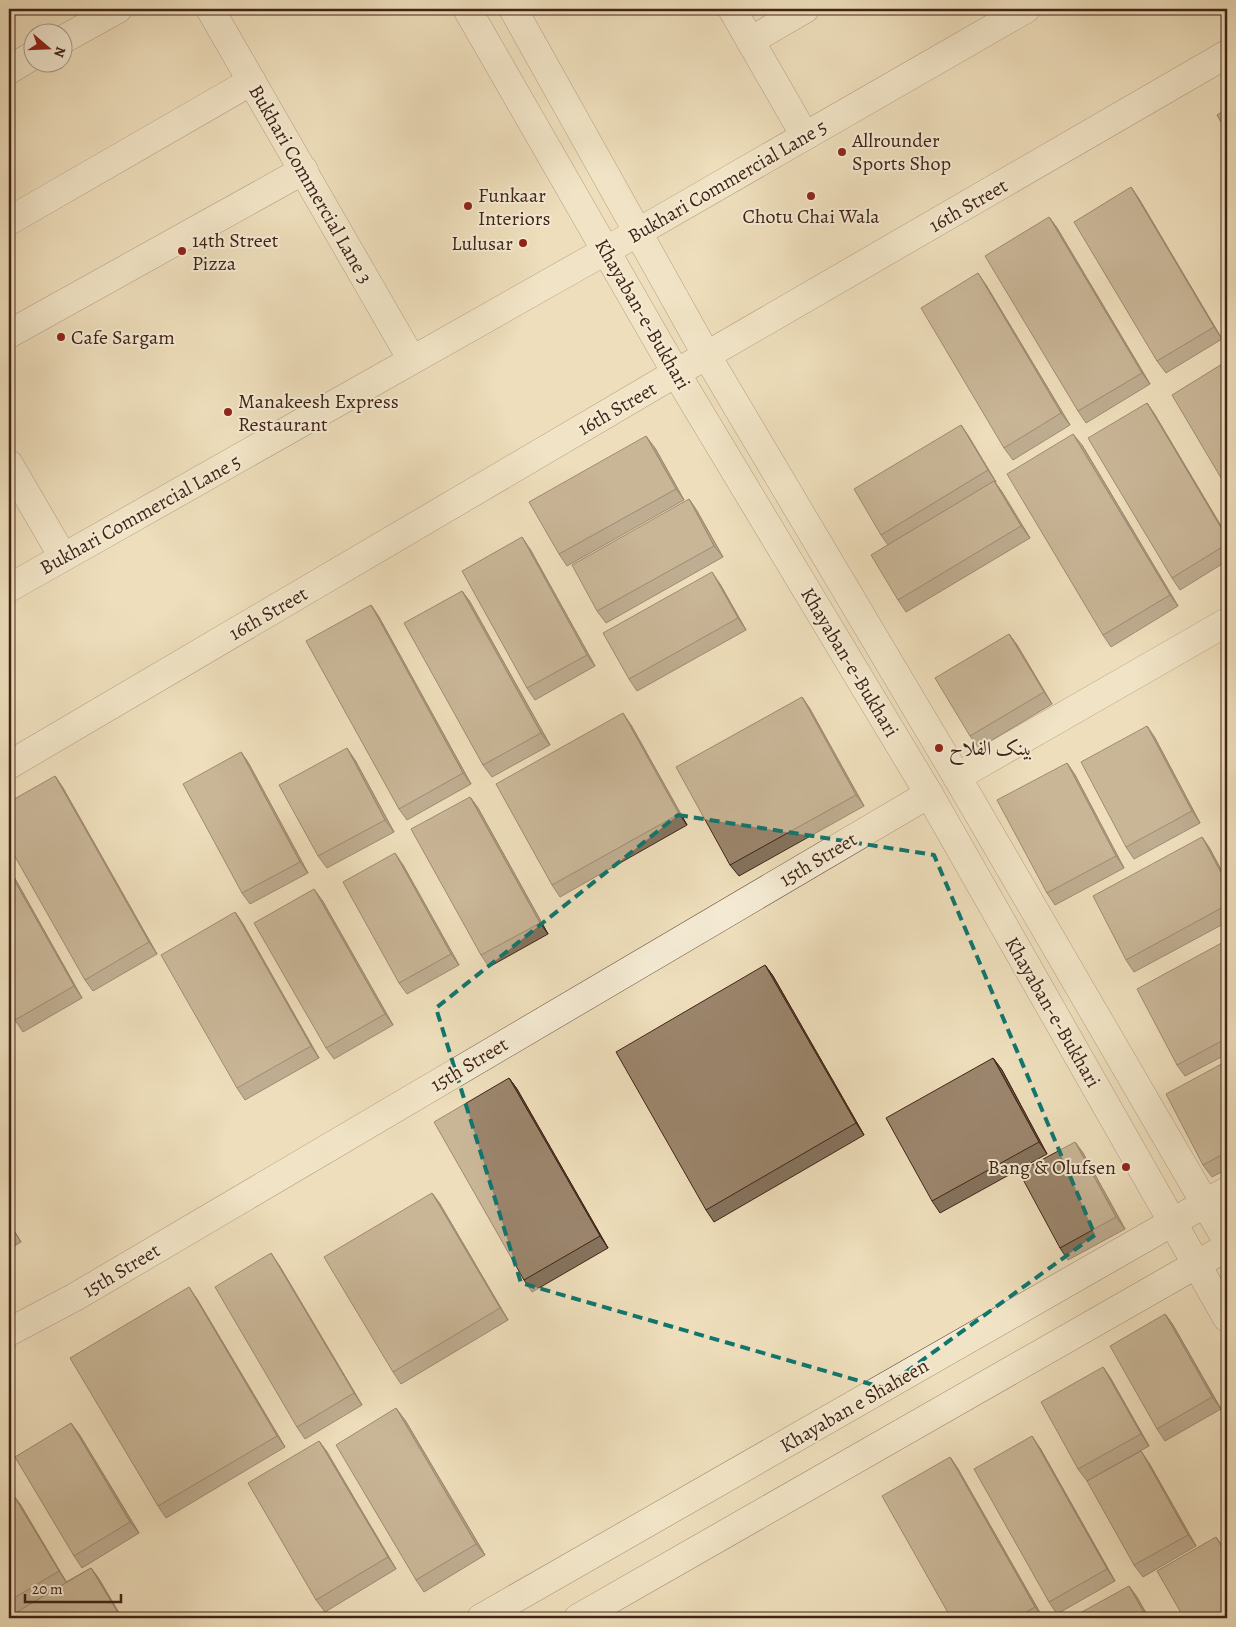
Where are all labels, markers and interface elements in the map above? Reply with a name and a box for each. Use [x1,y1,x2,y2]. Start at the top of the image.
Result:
north arrow [22,22,72,72]
text: N [49,44,70,60]
street label: Bukhari Commercial Lane 3 [242,80,379,289]
street label: Bukhari Commercial Lane 5 [623,113,832,250]
place label: Allrounder Sports Shop [851,127,951,177]
marker: Allrounder Sports Shop [836,146,848,158]
street label: 16th Street [924,172,1013,239]
place label: Funkaar Interiors [478,182,551,232]
marker: Chotu Chai Wala [805,190,817,202]
marker: Funkaar Interiors [462,200,474,212]
place label: Chotu Chai Wala [742,203,880,230]
place label: 14th Street Pizza [192,227,279,277]
place label: Lulusar [451,230,513,257]
street label: Khayaban-e-Bukhari [588,234,697,395]
marker: Lulusar [517,237,529,249]
marker: 14th Street Pizza [176,245,188,257]
place label: Cafe Sargam [71,324,175,351]
marker: Cafe Sargam [55,331,67,343]
street label: 16th Street [573,375,662,442]
place label: Manakeesh Express Restaurant [238,388,399,438]
marker: Manakeesh Express Restaurant [222,406,234,418]
street label: Bukhari Commercial Lane 5 [35,448,246,581]
street label: 16th Street [224,580,313,647]
street label: Khayaban-e-Bukhari [794,582,905,742]
place label: بینک الفلاح [949,735,1032,766]
marker: بینک الفلاح [933,742,945,754]
street label: 15th Street [774,826,862,893]
street label: Khayaban-e-Bukhari [998,932,1107,1093]
street label: 15th Street [425,1031,513,1098]
place label: Bang & Olufsen [988,1154,1116,1181]
marker: Bang & Olufsen [1120,1161,1132,1173]
street label: 15th Street [77,1237,165,1304]
street label: Khayaban e Shaheen [775,1352,934,1459]
scale bar [25,1572,121,1604]
text: 20 m [32,1579,63,1599]

